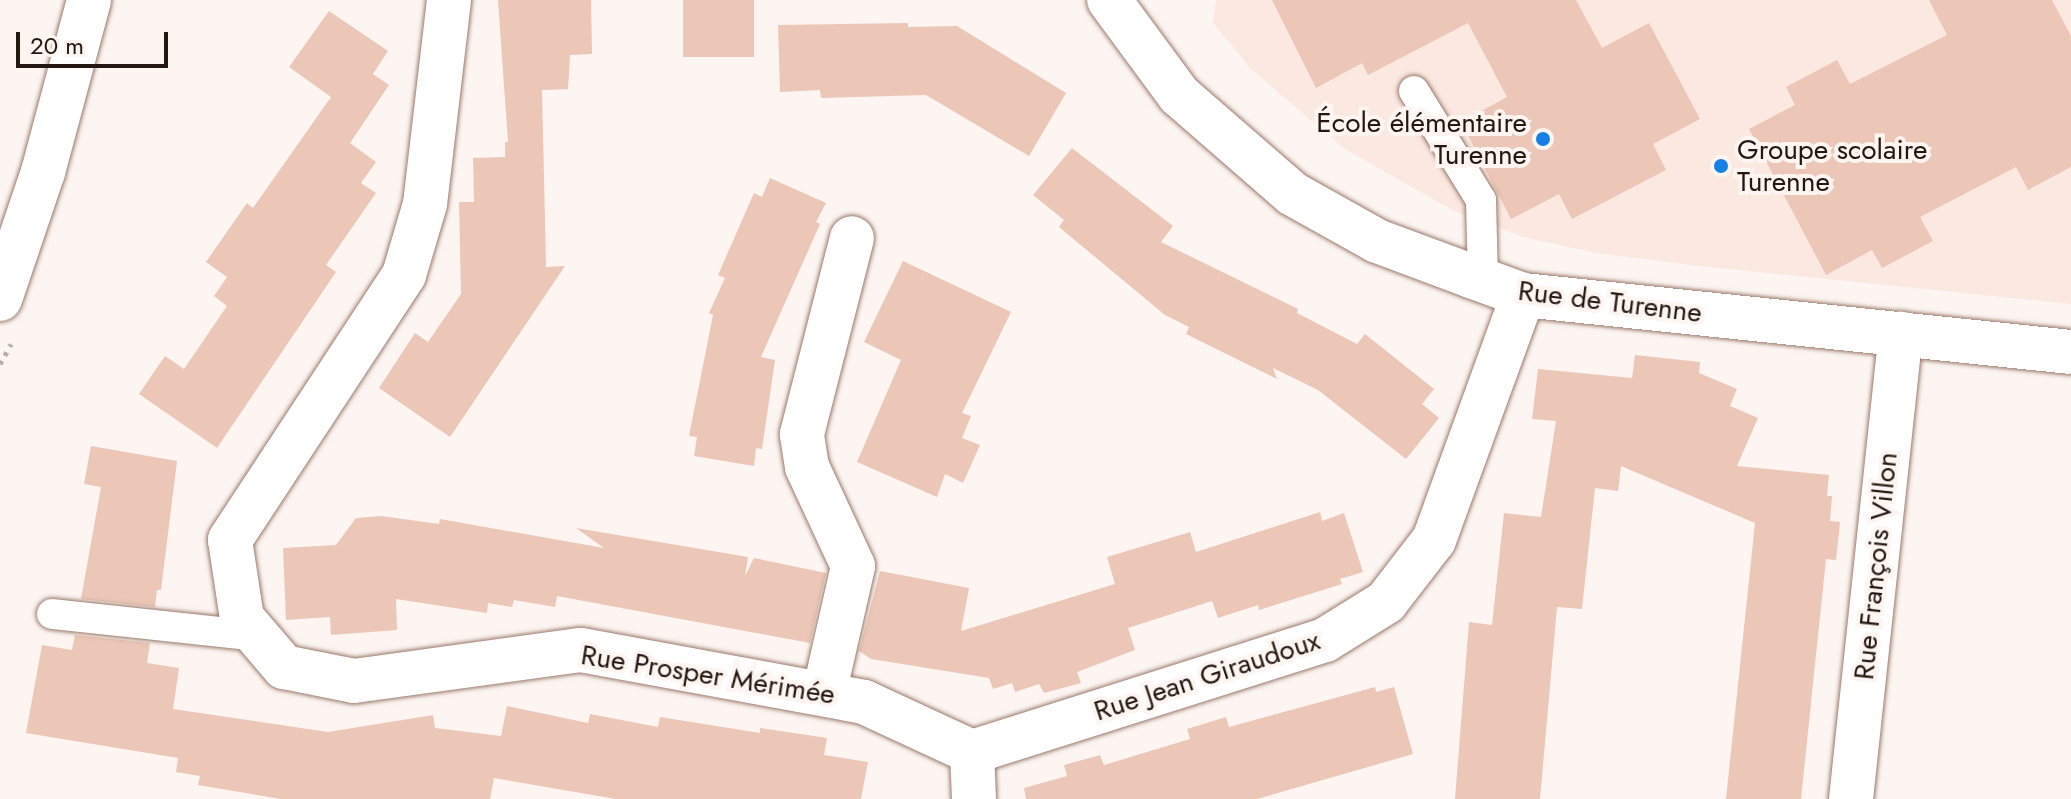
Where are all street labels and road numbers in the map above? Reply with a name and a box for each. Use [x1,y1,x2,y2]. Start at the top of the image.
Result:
street label: Rue de Turenne [1516,274,1704,330]
street label: Rue François Villon [1847,451,1905,681]
street label: Rue Jean Giraudoux [1090,624,1324,728]
street label: Rue Prosper Mérimée [579,638,837,712]

